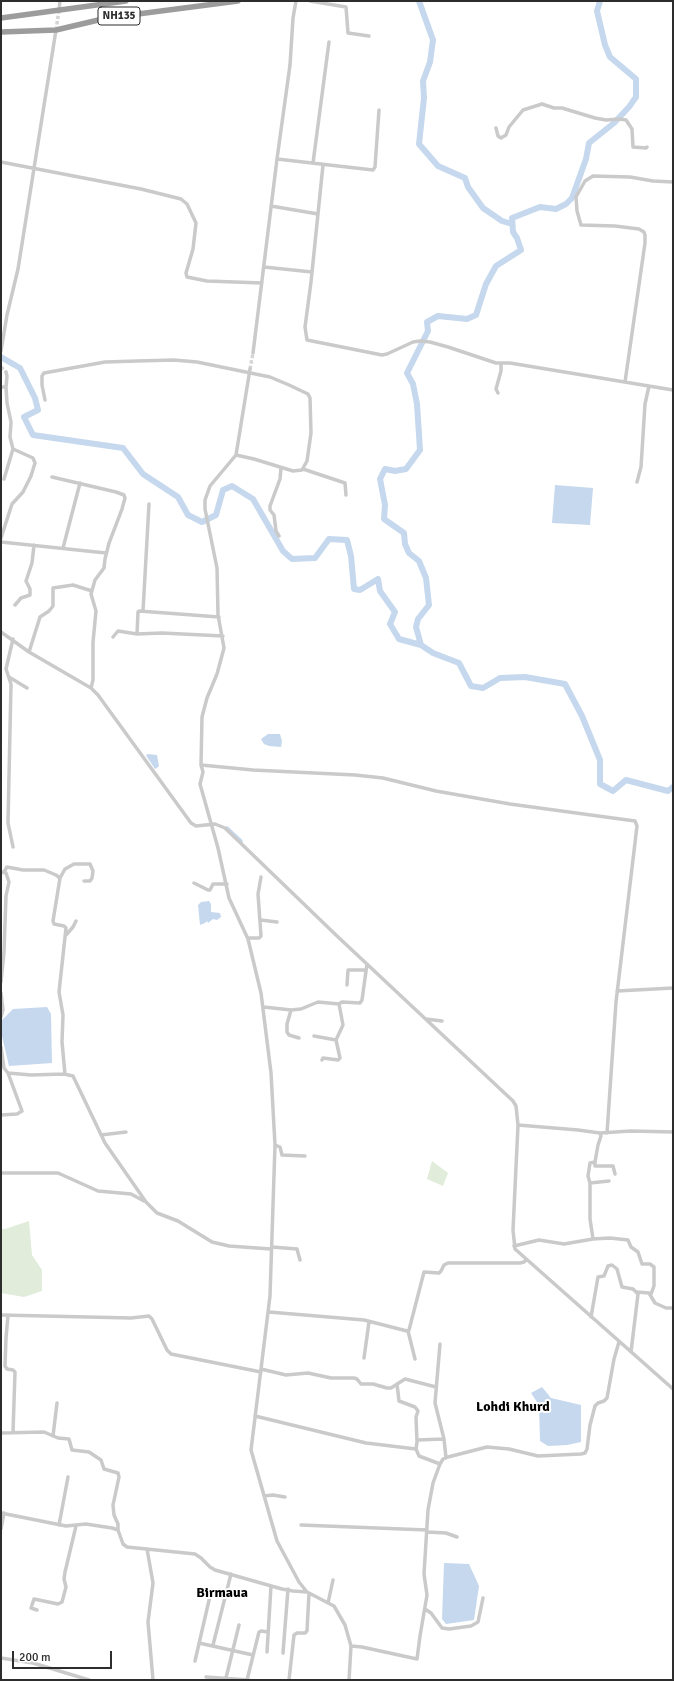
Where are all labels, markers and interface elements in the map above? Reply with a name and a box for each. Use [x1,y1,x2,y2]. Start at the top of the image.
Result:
road number: NH135 [98,7,140,25]
district label: Lohdi Khurd [476,1399,550,1415]
district label: Birmaua [196,1585,248,1601]
scale bar [14,1643,114,1669]
text: 200 m [19,1650,51,1665]

